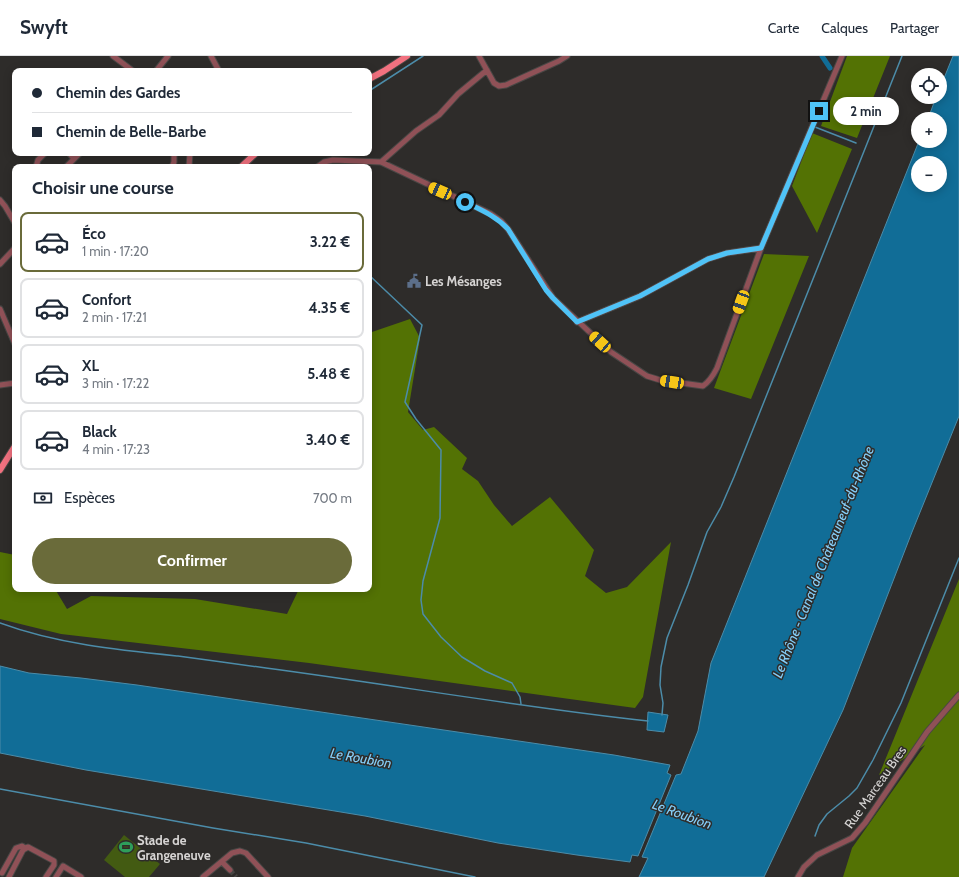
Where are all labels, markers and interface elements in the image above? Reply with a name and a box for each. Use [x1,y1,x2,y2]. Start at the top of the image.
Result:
text: Swyft [20,16,68,39]
text: Carte [768,19,799,37]
text: Calques [821,19,868,37]
text: Partager [890,19,939,37]
map controls [911,68,947,192]
button: locate [911,68,947,104]
text: Chemin des Gardes [56,84,180,102]
callout: 2 min [833,97,899,125]
route end [810,102,828,120]
text: 2 min [850,103,882,119]
button: + [911,112,947,148]
text: Chemin de Belle-Barbe [56,123,206,141]
button: − [911,156,947,192]
text: Choisir une course [32,177,174,199]
car [427,181,453,201]
route start [456,193,474,211]
icon: car [34,224,70,260]
text: Éco [82,225,106,243]
text: 3.22 € [310,233,350,251]
text: 1 min · 17:20 [82,243,149,259]
public building icon: Les Mésanges [406,273,422,289]
place label: Les Mésanges [425,273,502,289]
car [731,289,751,315]
icon: car [34,290,70,326]
text: Confort [82,291,131,309]
text: 4.35 € [308,299,350,317]
text: 2 min · 17:21 [82,309,147,325]
car [587,330,613,354]
icon: car [34,356,70,392]
text: XL [82,357,99,375]
text: 5.48 € [307,365,350,383]
car [659,374,685,390]
text: 3 min · 17:22 [82,375,149,391]
icon: car [34,422,70,458]
text: Black [82,423,117,441]
text: 3.40 € [306,431,350,449]
text: 4 min · 17:23 [82,441,150,457]
water label: Le Rhône - Canal de Châteauneuf-du-Rhône [768,443,878,680]
icon: cash [32,487,54,509]
text: Espèces [64,489,115,507]
text: 700 m [313,490,352,506]
button: Confirmer [32,538,352,584]
street label: Rue Marceau Bres [841,742,910,831]
water label: Le Roubion [329,744,393,772]
water label: Le Roubion [650,795,714,833]
place label: Stade de Grangeneuve [137,832,211,863]
sports icon: Stade de Grangeneuve [118,839,134,855]

